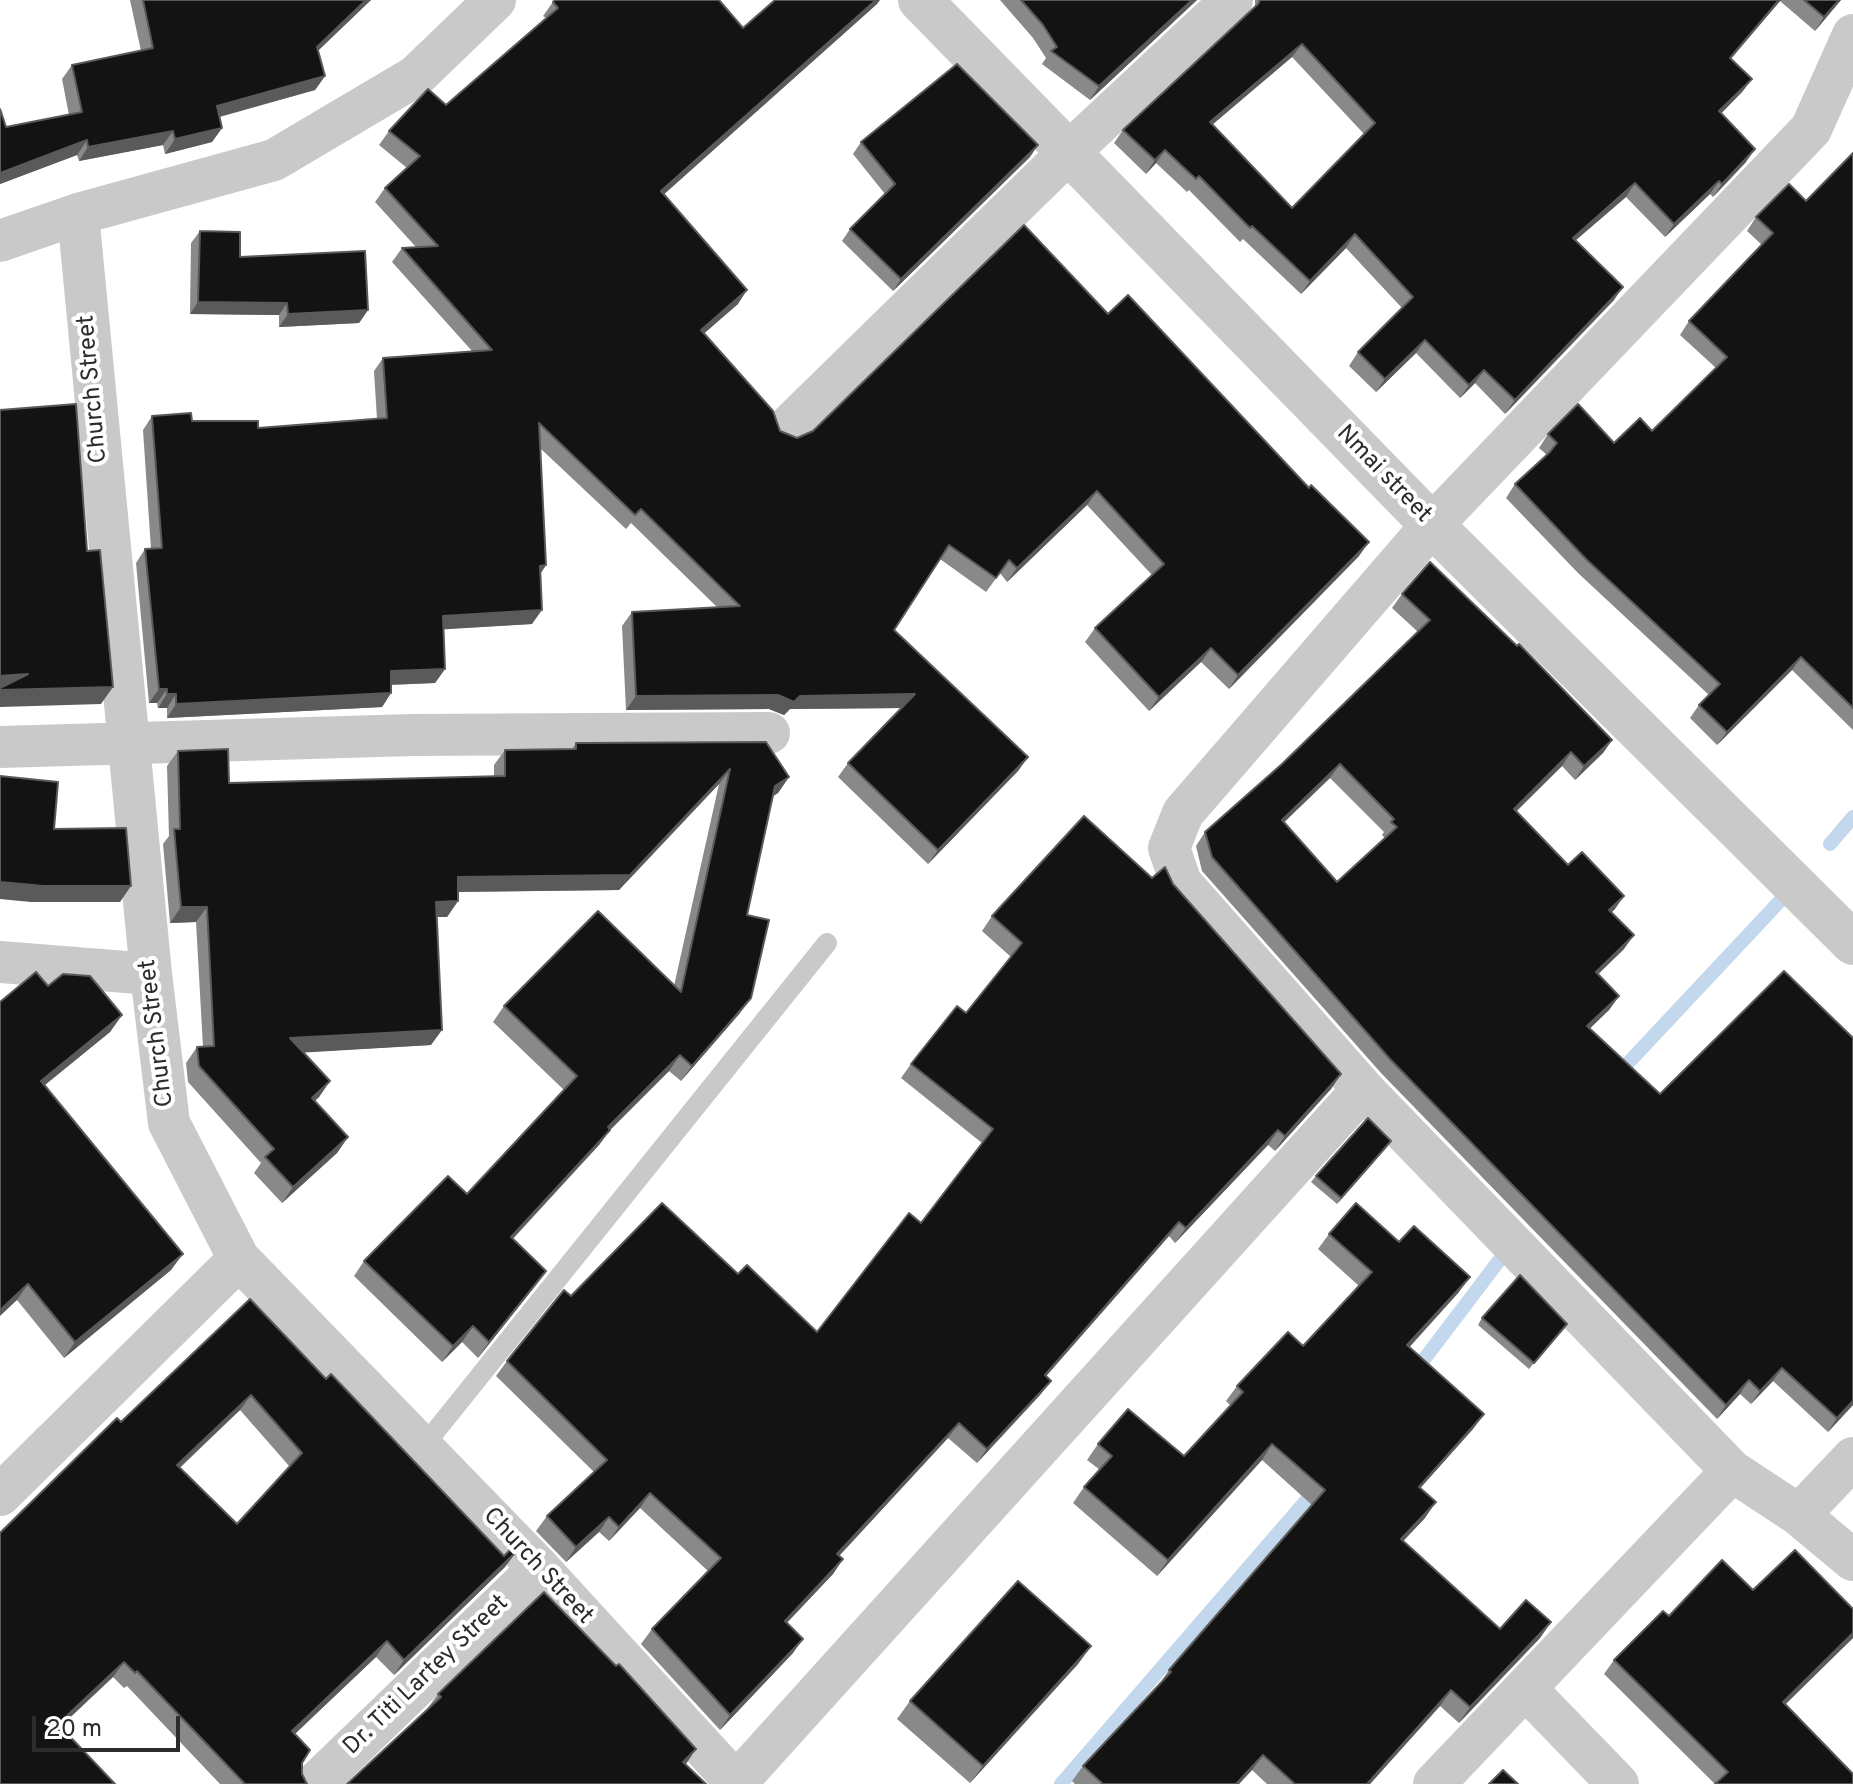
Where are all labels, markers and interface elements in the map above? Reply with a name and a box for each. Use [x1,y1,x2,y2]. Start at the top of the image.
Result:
street label: Church Street [73,314,115,464]
street label: Nmai street [1329,420,1437,530]
street label: Church Street [135,957,181,1109]
street label: Church Street [476,1503,598,1631]
street label: Dr. Titi Lartey Street [338,1590,516,1762]
scale bar [36,1700,184,1750]
text: 20 m [46,1715,102,1745]

